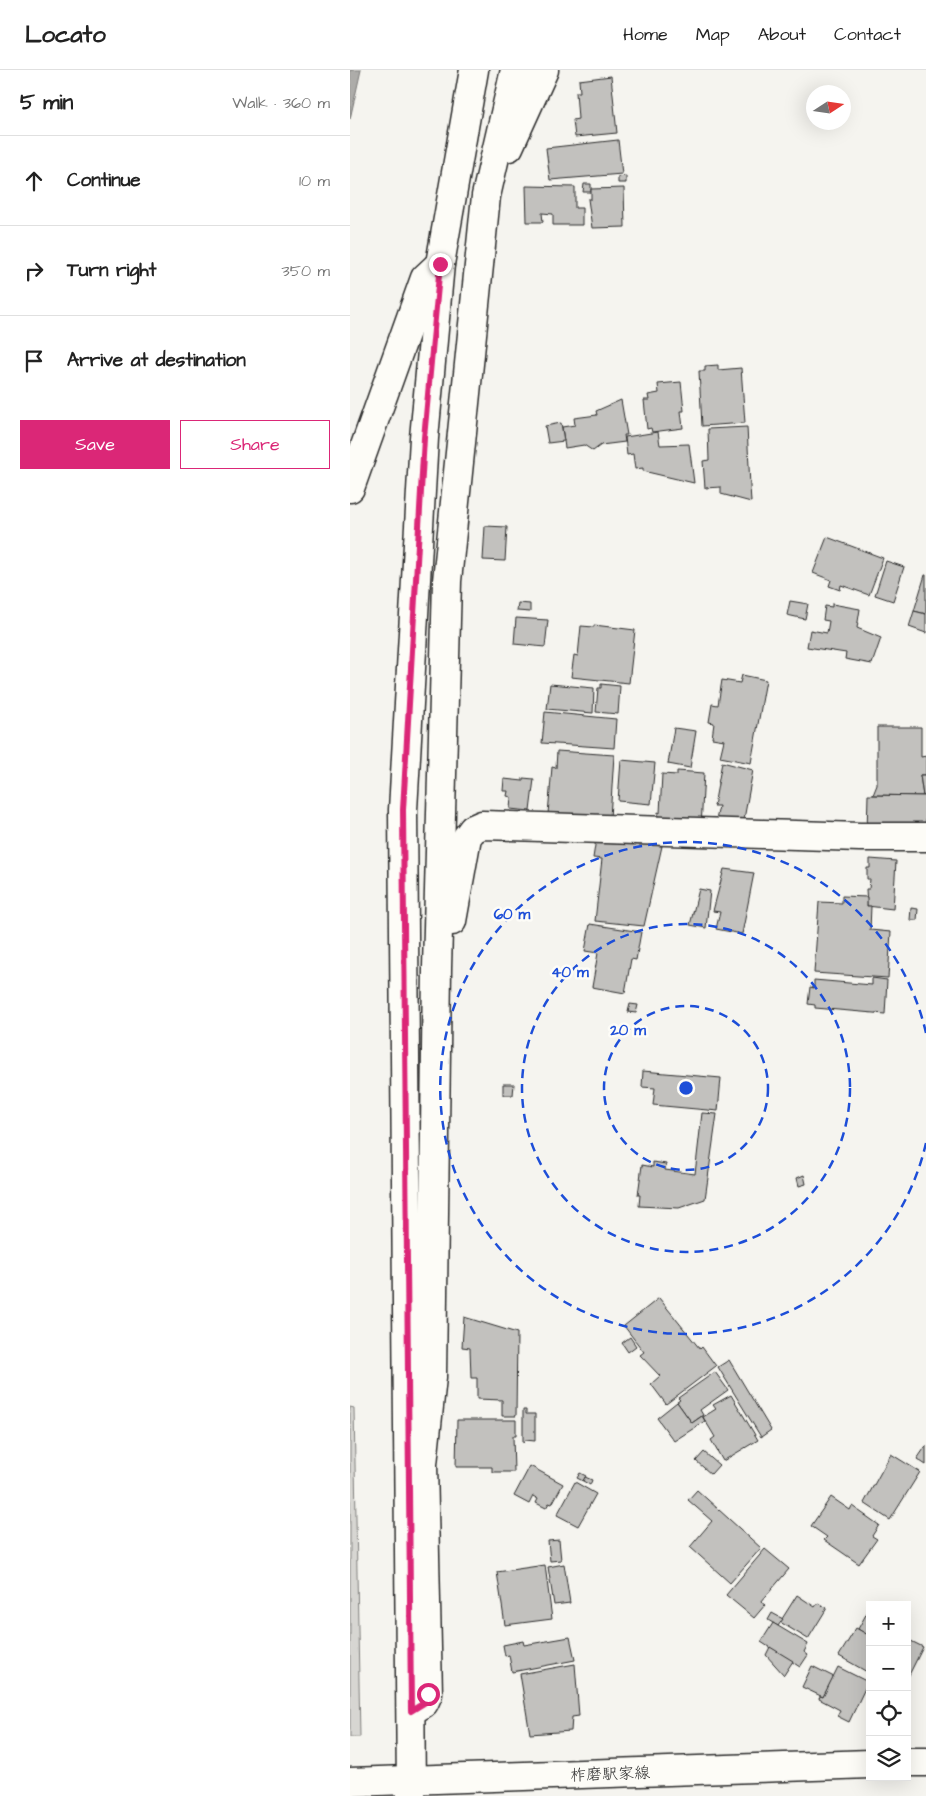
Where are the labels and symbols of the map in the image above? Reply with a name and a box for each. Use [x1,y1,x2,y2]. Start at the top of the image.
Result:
north arrow [806,85,851,130]
route end [429,253,452,276]
text: 60 m [494,904,531,925]
text: 40 m [551,962,589,983]
text: 20 m [609,1020,646,1041]
centre of rings [677,1079,695,1097]
route start [417,1683,440,1706]
street label: 柞磨駅家線 [570,1762,650,1786]

